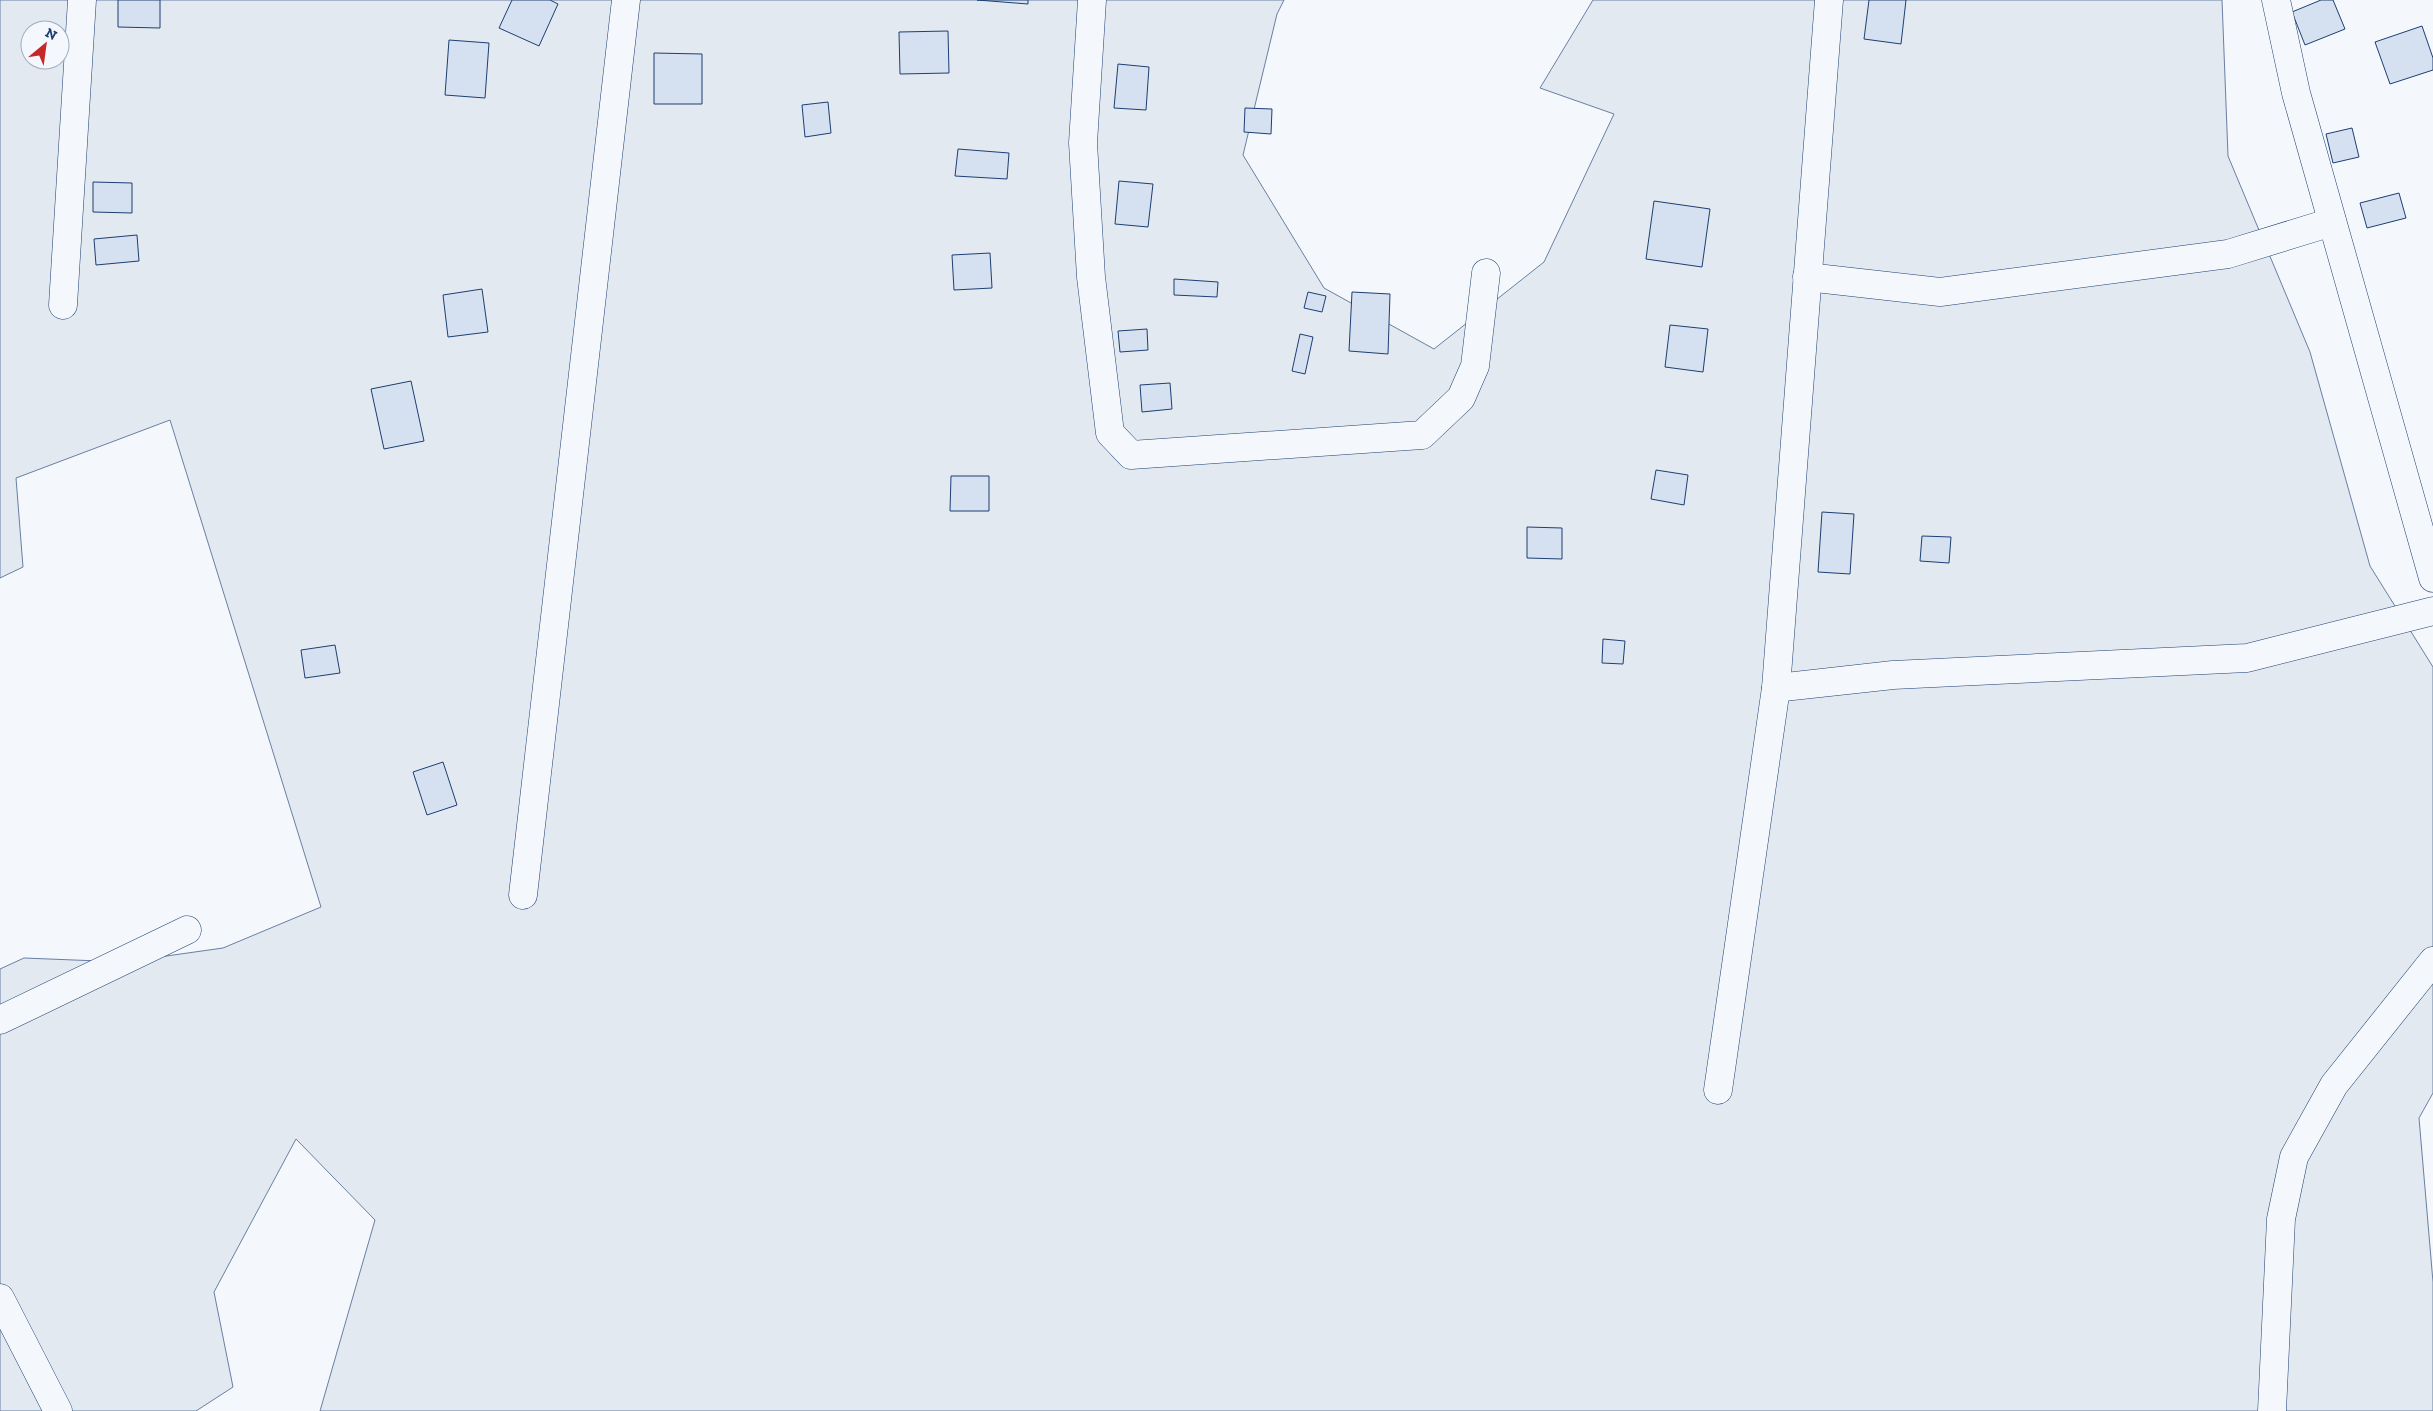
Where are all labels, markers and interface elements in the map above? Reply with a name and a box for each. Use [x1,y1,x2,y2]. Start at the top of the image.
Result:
north arrow [20,20,70,70]
text: N [42,24,60,44]

